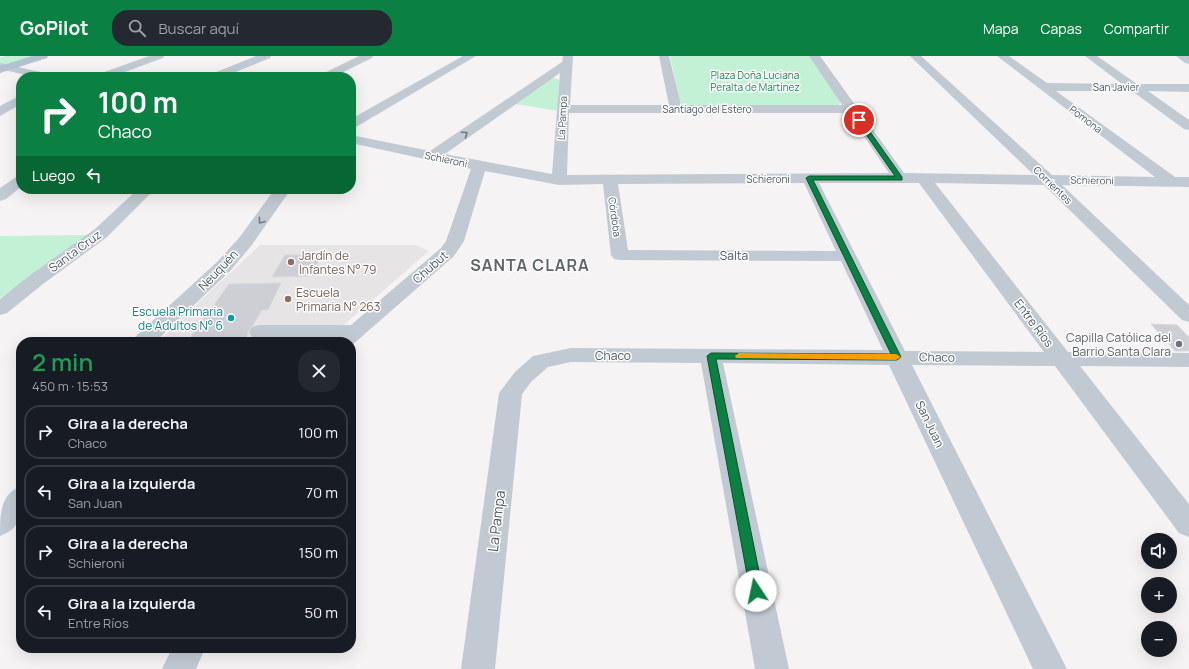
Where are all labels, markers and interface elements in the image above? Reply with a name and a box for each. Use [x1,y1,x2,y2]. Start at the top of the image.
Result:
search box [112,10,392,46]
text: GoPilot [20,15,88,41]
icon: search [126,17,148,39]
text: Buscar aquí [158,18,239,39]
text: Mapa [983,19,1019,38]
text: Capas [1041,19,1082,38]
text: Compartir [1104,19,1169,38]
park label: Plaza Doña Luciana Peralta de Martínez [710,68,800,94]
street label: San Javier [1093,80,1140,94]
text: 100 m [98,83,178,121]
icon: right [32,88,84,140]
street label: La Pampa [554,96,570,140]
street label: Santiago del Estero [662,102,752,116]
street label: Pomona [1067,102,1105,136]
pin [842,103,876,137]
icon: arrive [848,109,870,131]
text: Chaco [98,119,152,143]
one-way arrow [461,131,468,139]
street label: Schieroni [423,148,469,170]
street label: Corrientes [1030,163,1076,207]
icon: left [83,164,105,186]
text: Luego [32,165,75,186]
street label: Schieroni [746,172,790,186]
street label: Schieroni [1070,173,1114,187]
street label: Córdoba [605,196,625,238]
one-way arrow [259,216,266,223]
street label: Santa Cruz [45,226,105,276]
street label: Neuquén [194,246,242,294]
place label: Jardín de Infantes N° 79 [299,247,377,278]
street label: Chubut [409,247,452,287]
street label: Salta [720,247,748,264]
district label: SANTA CLARA [470,254,590,276]
marker: Jardín de Infantes N° 79 [286,257,296,267]
place label: Escuela Primaria N° 263 [296,284,380,315]
marker: Escuela Primaria N° 263 [283,294,293,304]
street label: Entre Ríos [1010,295,1058,351]
place label: Escuela Primaria de Adultos N° 6 [132,303,223,334]
marker: Escuela Primaria de Adultos N° 6 [226,313,236,323]
place label: Capilla Católica del Barrio Santa Clara [1066,329,1171,360]
marker: Capilla Católica del Barrio Santa Clara [1174,339,1184,349]
text: 2 min [32,345,93,378]
street label: Chaco [595,347,631,364]
street label: Chaco [919,348,955,366]
button: close [298,350,340,392]
text: 450 m · 15:53 [32,377,108,395]
street label: San Juan [911,398,949,450]
text: Gira a la derecha [68,413,188,434]
icon: right [34,421,56,443]
text: 100 m [298,422,338,443]
text: Chaco [68,434,107,452]
text: Gira a la izquierda [68,473,195,494]
icon: left [34,481,56,503]
text: 70 m [306,482,338,503]
street label: La Pampa [483,489,509,553]
text: San Juan [68,494,122,512]
text: Gira a la derecha [68,533,188,554]
map controls [1141,533,1177,657]
button: sound [1141,533,1177,569]
icon: right [34,541,56,563]
text: 150 m [299,542,338,563]
text: Schieroni [68,554,125,572]
position arrow [735,570,777,612]
button: + [1141,577,1177,613]
text: Gira a la izquierda [68,593,195,614]
icon: left [34,601,56,623]
text: 50 m [304,602,338,623]
text: Entre Ríos [68,614,129,632]
button: − [1141,621,1177,657]

